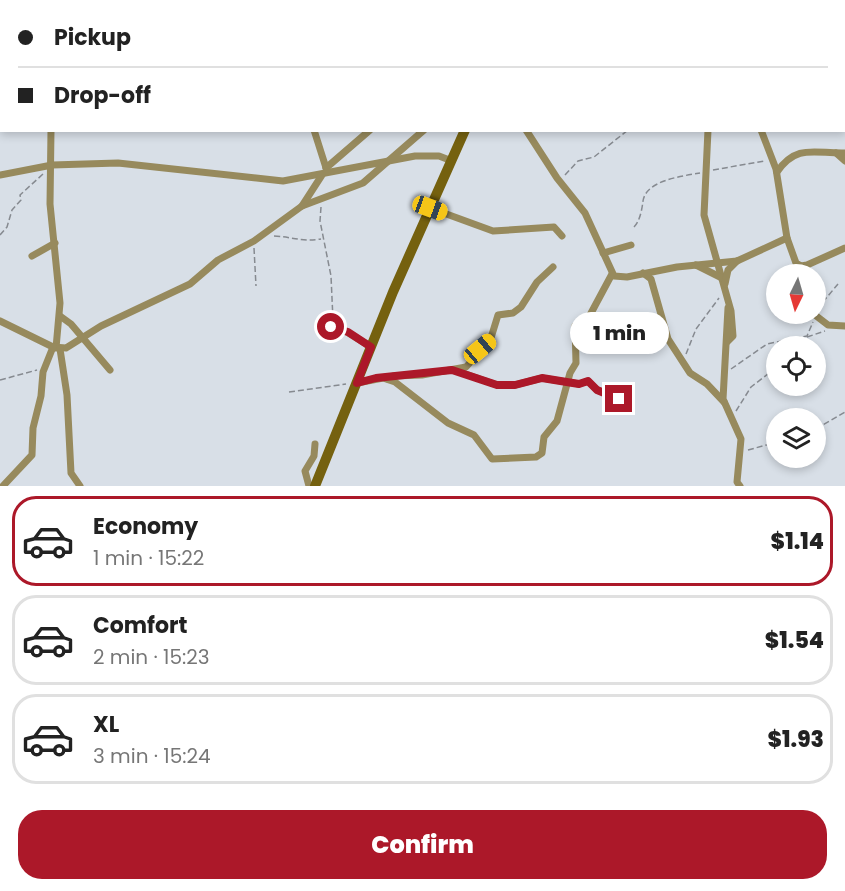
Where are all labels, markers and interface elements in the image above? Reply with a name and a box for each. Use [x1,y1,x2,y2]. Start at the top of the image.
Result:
text: Pickup [54,22,131,53]
text: Drop-off [54,80,151,111]
car [410,193,450,223]
north arrow [766,264,826,324]
map controls [766,264,826,468]
callout: 1 min [570,312,668,354]
route start [317,313,344,340]
text: 1 min [593,319,646,347]
car [460,331,500,367]
button: locate [766,336,826,396]
route end [605,385,632,412]
button: layers [766,408,826,468]
text: Economy [93,511,198,542]
icon: car [21,514,75,568]
text: $1.14 [771,526,824,557]
text: 1 min · 15:22 [93,544,204,572]
text: Comfort [93,610,187,641]
icon: car [21,613,75,667]
text: $1.54 [765,625,824,656]
text: 2 min · 15:23 [93,643,210,671]
text: XL [93,709,119,740]
icon: car [21,712,75,766]
text: $1.93 [768,724,824,755]
text: 3 min · 15:24 [93,742,211,770]
button: Confirm [18,810,827,879]

